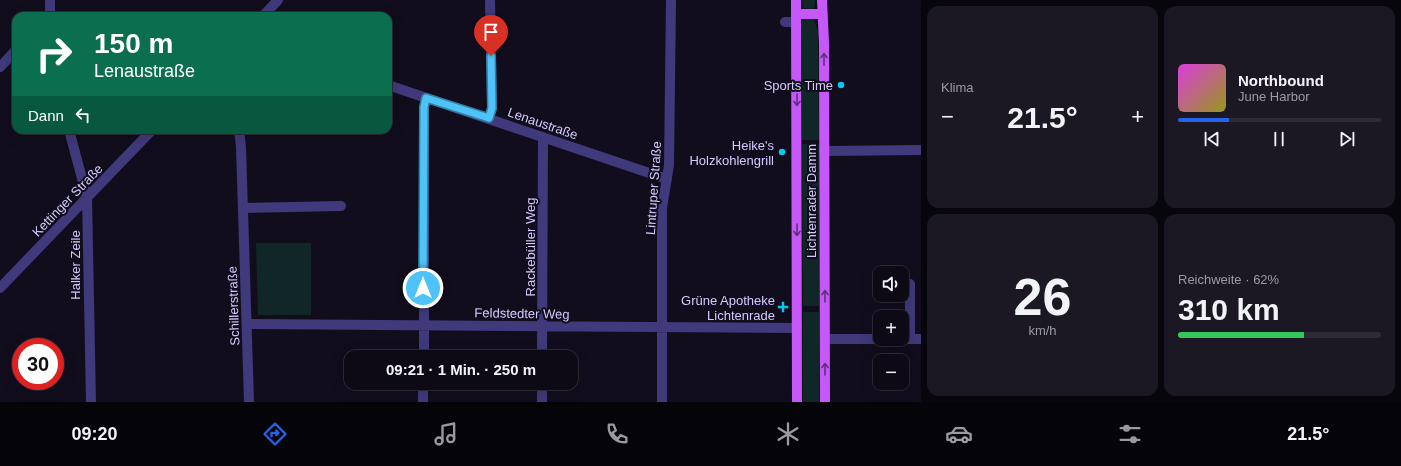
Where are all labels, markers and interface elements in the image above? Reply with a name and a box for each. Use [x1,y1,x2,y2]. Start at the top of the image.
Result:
pin [474,15,508,56]
icon: arrive [480,21,502,43]
icon: right [28,28,80,80]
text: 150 m [94,28,173,59]
one-way arrow [820,53,828,66]
text: Lenaustraße [94,61,195,81]
text: Northbound [1238,72,1324,89]
place label: Sports Time [764,78,833,93]
marker: Sports Time [836,80,846,90]
text: Klima [941,80,974,95]
text: June Harbor [1238,89,1310,104]
one-way arrow [793,93,801,106]
text: 21.5° [1007,101,1078,134]
icon: left [72,104,94,126]
street label: Lenaustraße [506,104,580,142]
text: − [941,104,954,129]
text: + [1131,104,1144,129]
text: Dann [28,107,64,124]
icon: previous [1201,128,1223,150]
icon: pause [1268,128,1290,150]
icon: next [1336,128,1358,150]
place label: Heike's Holzkohlengrill [689,138,774,168]
street label: Lintruper Straße [643,141,664,235]
street label: Lichtenrader Damm [804,144,819,258]
marker: Heike's Holzkohlengrill [777,147,787,157]
street label: Kettinger Straße [29,161,106,240]
street label: Rackebüller Weg [523,198,538,296]
one-way arrow [793,223,801,236]
street label: Halker Zeile [68,230,83,300]
street label: Schillerstraße [225,266,242,346]
map controls [873,266,909,390]
button: sound [873,266,909,302]
position arrow [402,267,444,309]
text: 26 [1014,268,1071,326]
text: Reichweite · 62% [1178,272,1279,287]
one-way arrow [821,290,829,303]
place label: Grüne Apotheke Lichtenrade [681,293,775,323]
text: 310 km [1178,293,1280,326]
marker: Grüne Apotheke Lichtenrade [778,302,788,312]
street label: Feldstedter Weg [474,305,570,322]
button: + [873,310,909,346]
text: km/h [1028,323,1057,338]
speed limit sign: 30 [12,338,64,390]
button: − [873,354,909,390]
text: 09:21 · 1 Min. · 250 m [386,361,536,378]
one-way arrow [821,363,829,376]
icon: directions [261,420,289,448]
icon: music [432,420,460,448]
icon: phone [603,420,631,448]
icon: climate [774,420,802,448]
icon: car [945,420,973,448]
icon: filters [1116,420,1144,448]
text: 09:20 [72,424,118,444]
text: 21.5° [1287,424,1329,444]

